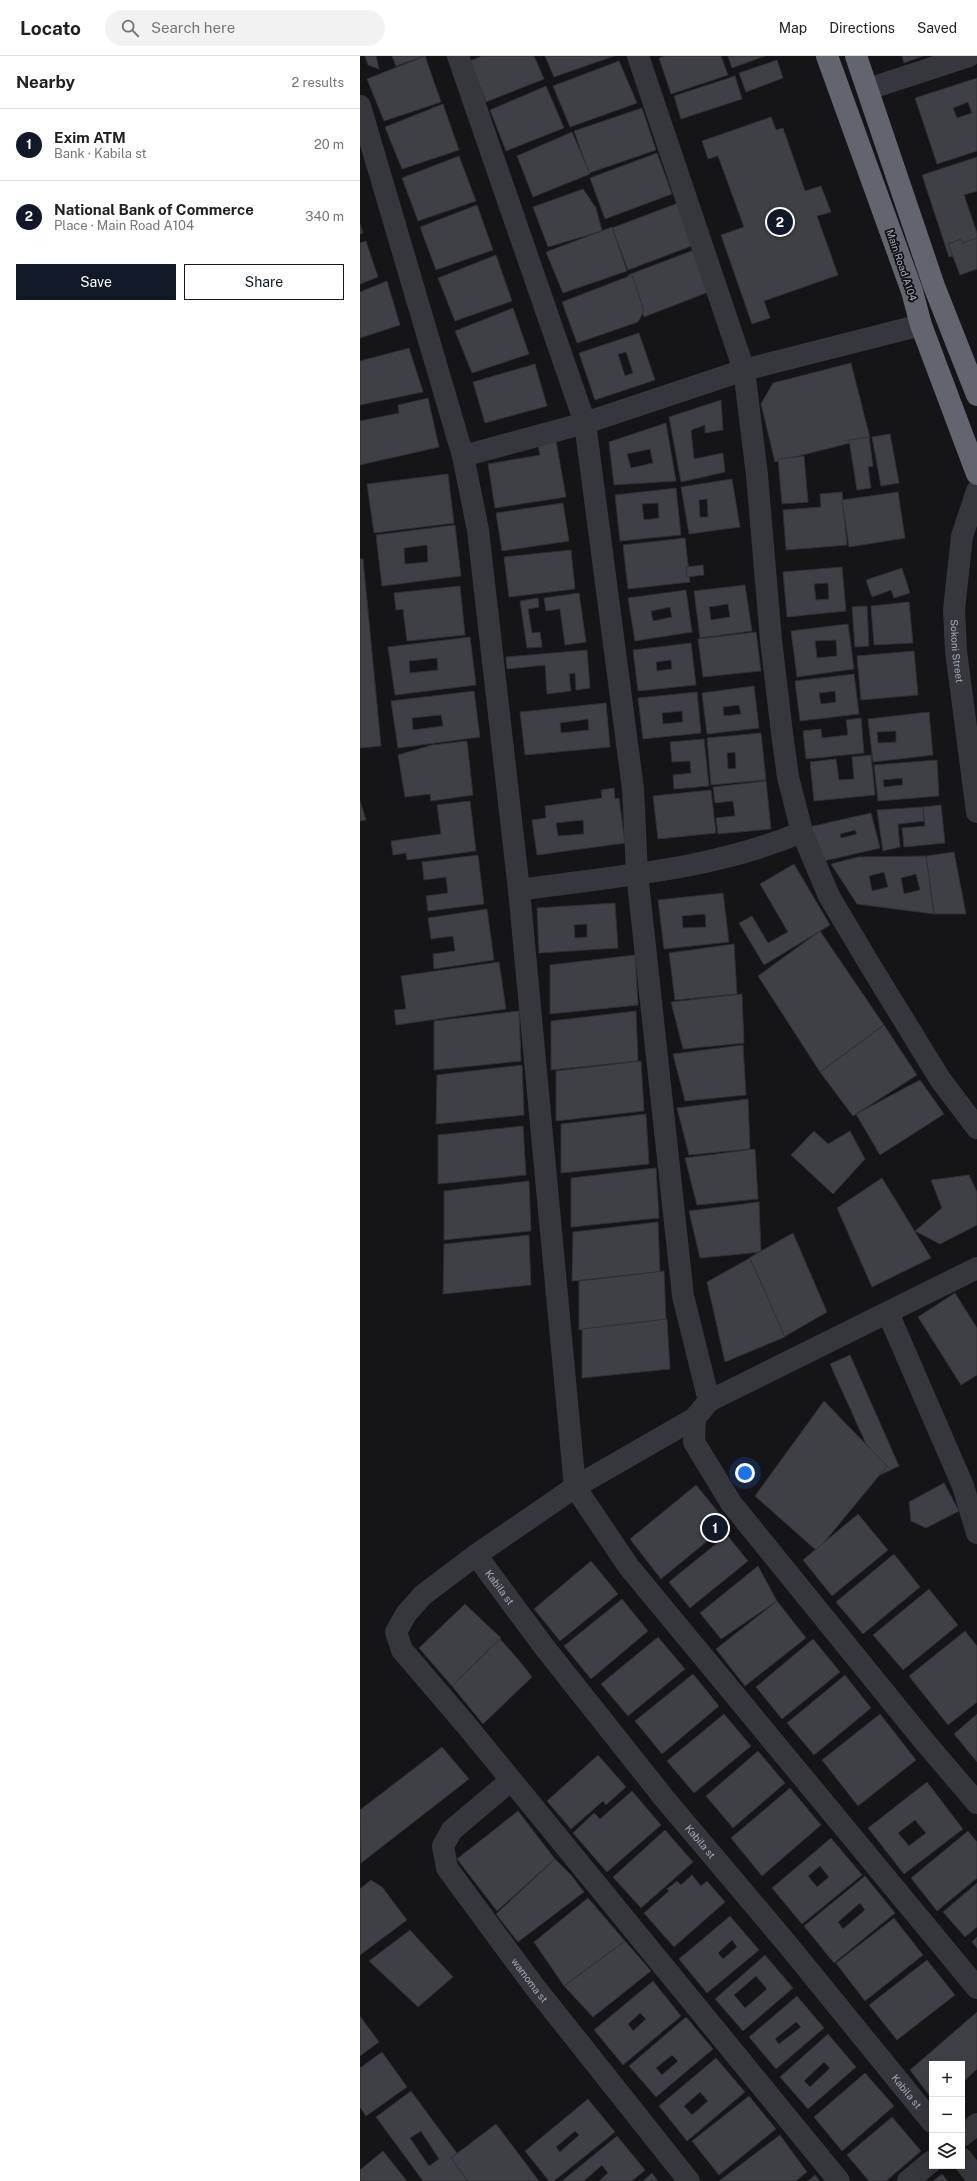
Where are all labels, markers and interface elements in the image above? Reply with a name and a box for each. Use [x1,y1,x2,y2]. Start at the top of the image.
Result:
search box [105,10,385,46]
text: Locato [20,17,81,39]
icon: search [119,17,141,39]
text: Search here [151,19,235,36]
text: Map [779,20,807,36]
text: Directions [829,20,895,36]
text: Saved [917,20,957,36]
text: Nearby [16,72,75,92]
text: 2 results [292,75,344,90]
text: Exim ATM [54,129,126,146]
text: 1 [26,137,32,152]
text: 20 m [314,137,344,152]
text: Bank · Kabila st [54,146,147,161]
text: National Bank of Commerce [54,201,254,218]
pin: 2 [767,207,793,237]
text: 2 [25,209,33,224]
text: 340 m [305,209,344,224]
text: Place · Main Road A104 [54,218,194,233]
street label: Main Road A104 [884,228,920,302]
button: Save [16,264,176,300]
button: Share [184,264,344,300]
street label: Sokoni Street [948,619,966,683]
your location [735,1463,755,1483]
pin: 1 [702,1513,728,1543]
street label: Kabila st [483,1567,517,1607]
street label: Kabila st [683,1822,718,1861]
street label: wamoma st [509,1955,551,2005]
map controls [929,2061,965,2169]
button: + [929,2061,965,2097]
street label: Kabila st [889,2072,924,2111]
button: − [929,2097,965,2133]
button: layers [929,2133,965,2169]

